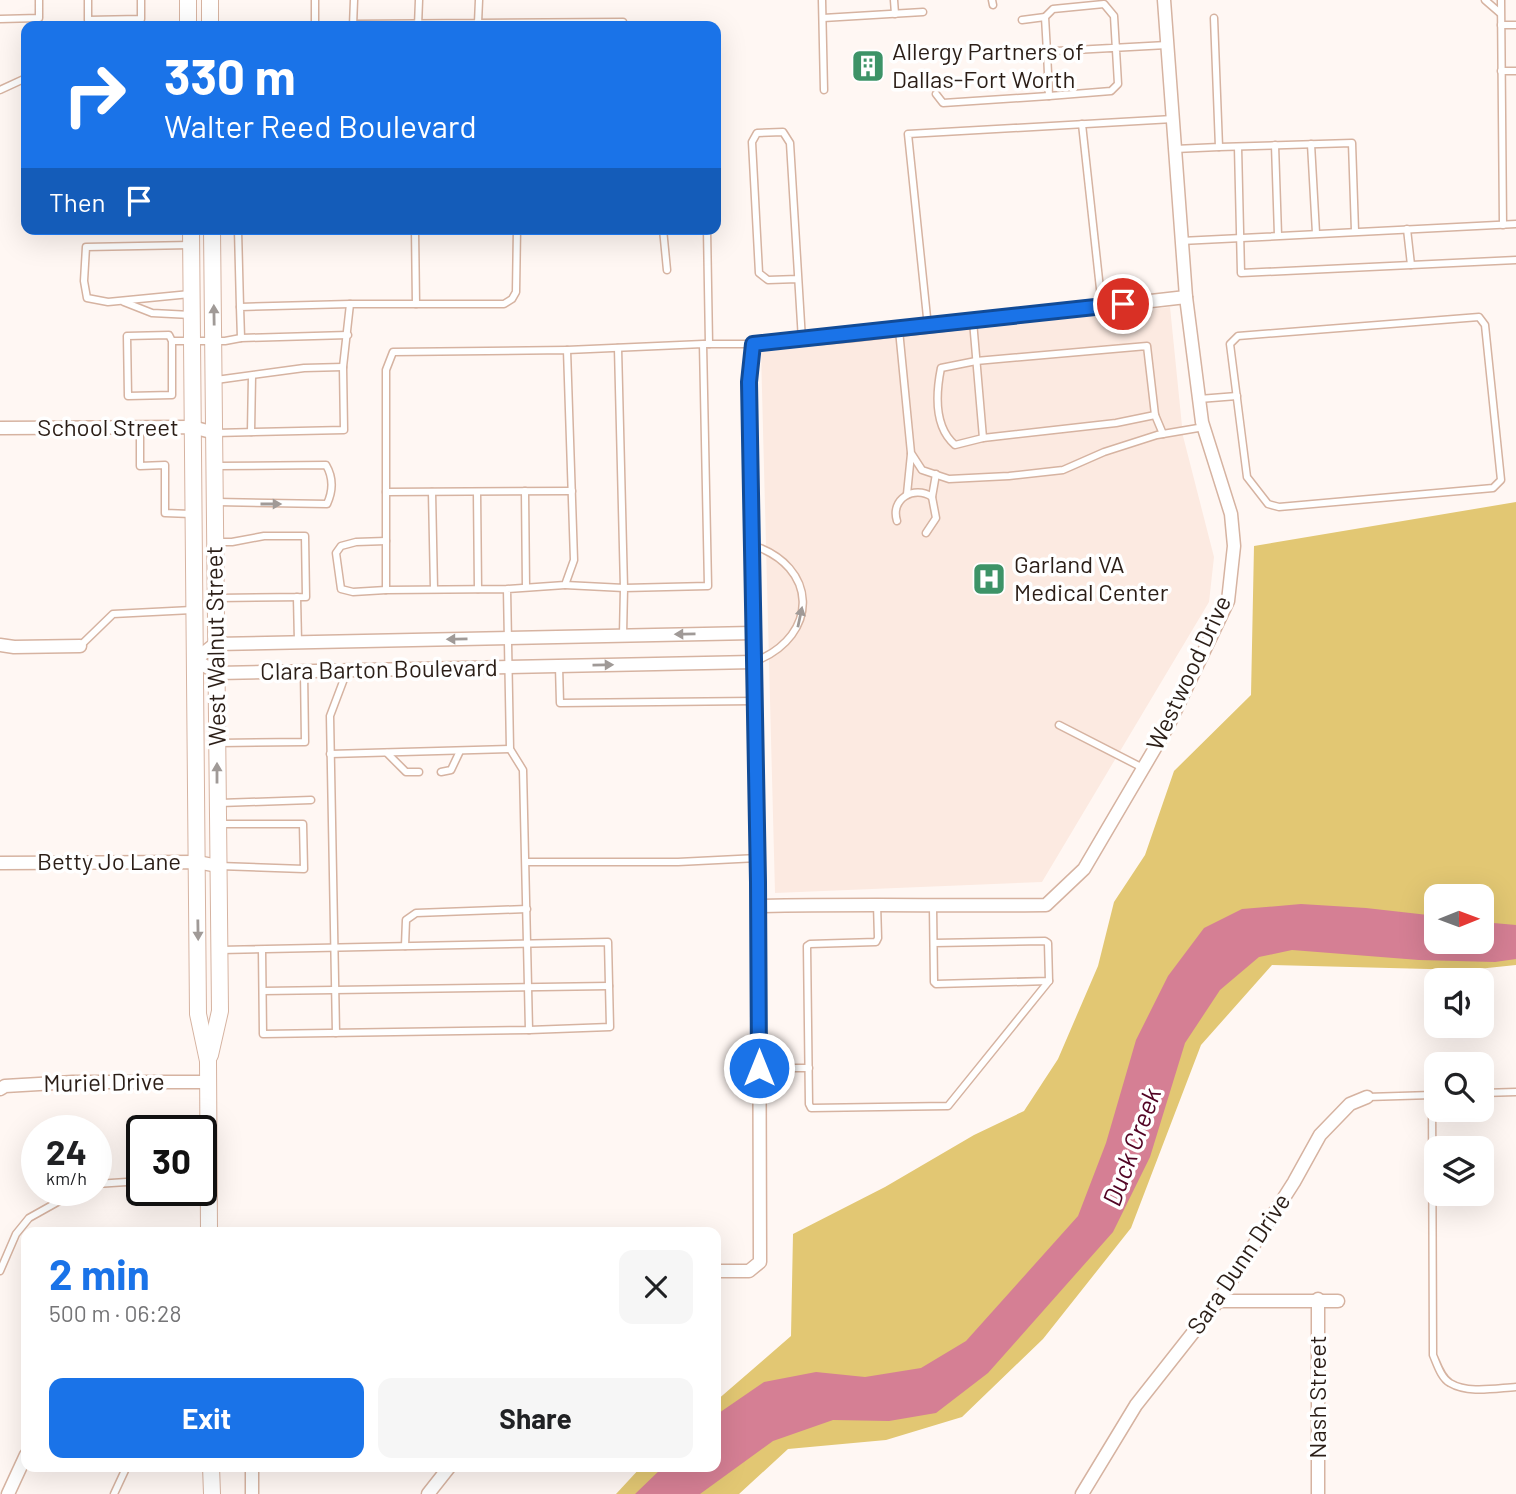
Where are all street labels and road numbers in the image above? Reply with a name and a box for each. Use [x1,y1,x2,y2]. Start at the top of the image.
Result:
street label: School Street [37,412,179,441]
street label: West Walnut Street [198,546,231,746]
street label: Westwood Drive [1139,590,1236,754]
street label: Clara Barton Boulevard [260,652,498,685]
street label: Betty Jo Lane [37,846,181,875]
street label: Muriel Drive [43,1066,165,1097]
street label: Sara Dunn Drive [1180,1187,1295,1339]
street label: Nash Street [1302,1335,1331,1459]

